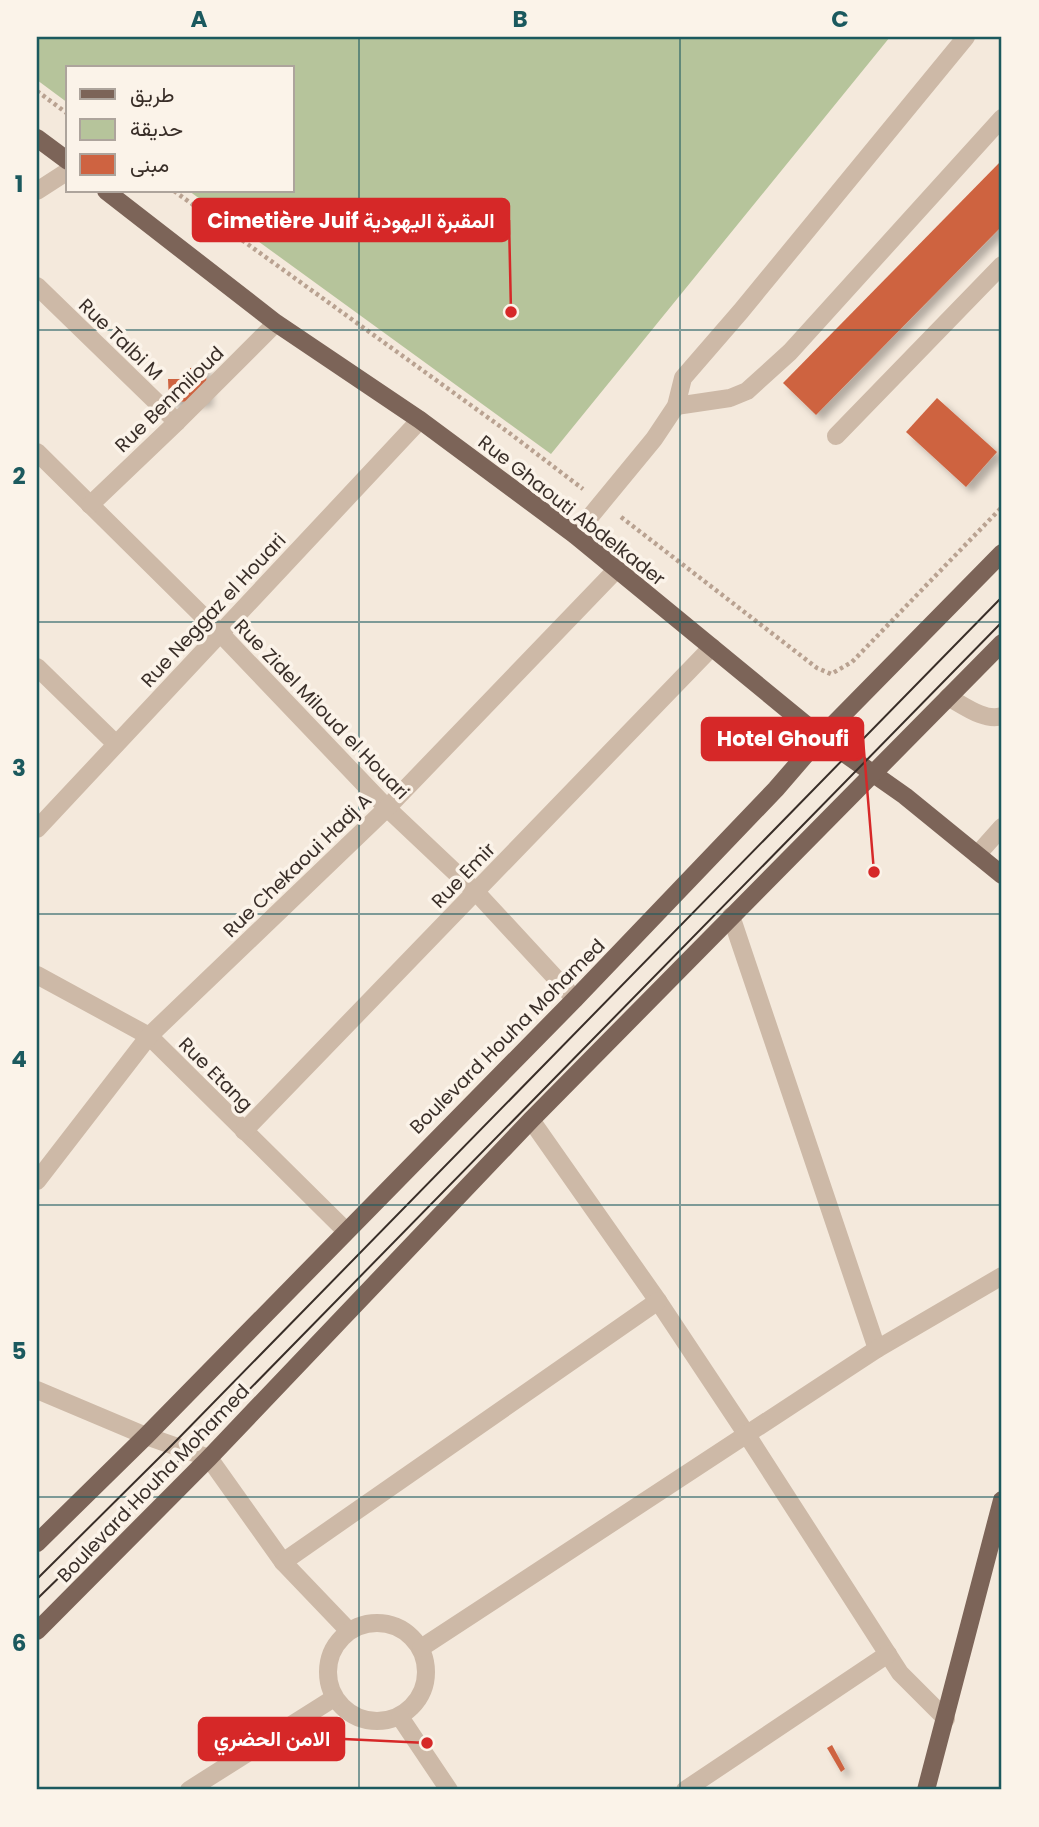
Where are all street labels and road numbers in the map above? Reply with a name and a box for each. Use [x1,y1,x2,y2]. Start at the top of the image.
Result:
street label: Rue Talbi M [73,292,169,386]
street label: Rue Benmiloud [109,340,230,458]
street label: Rue Ghaouti Abdelkader [473,429,671,592]
street label: Rue Neggaz el Houari [135,527,292,693]
street label: Rue Zidel Miloud el Houari [228,613,415,806]
street label: Rue Chekaoui Hadj A [217,787,378,944]
street label: Rue Emir [425,837,501,914]
street label: Boulevard Houha Mohamed [404,933,611,1140]
street label: Rue Etang [172,1031,259,1118]
street label: Boulevard Houha Mohamed [51,1378,256,1588]

